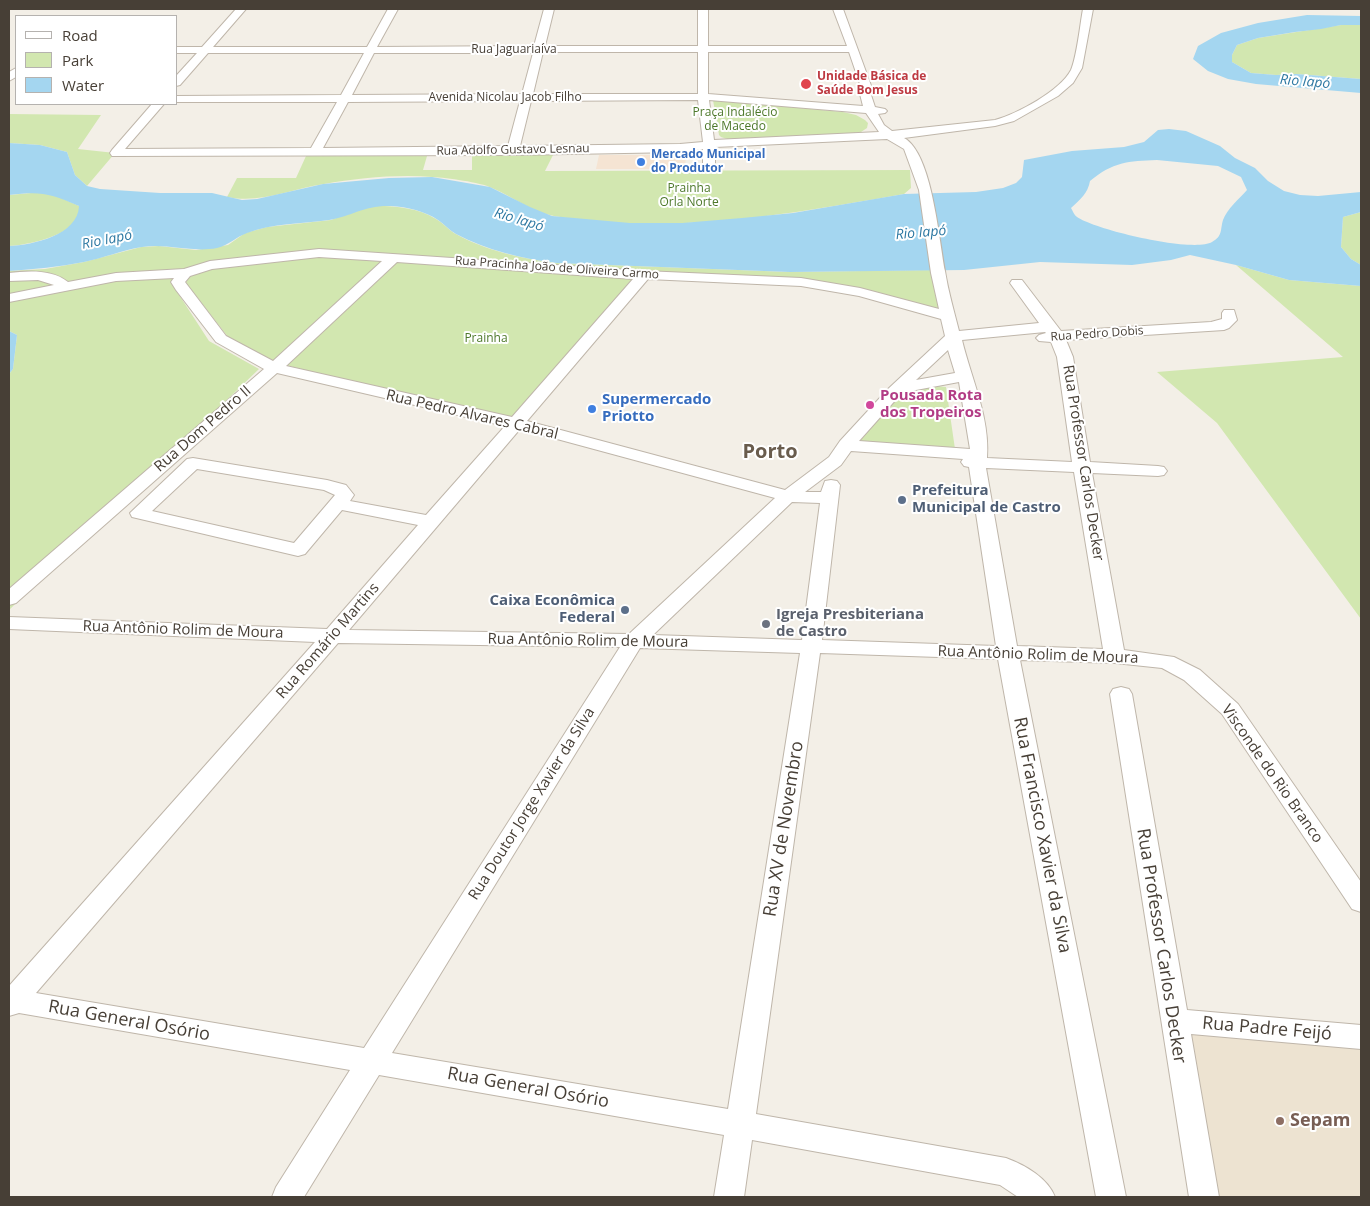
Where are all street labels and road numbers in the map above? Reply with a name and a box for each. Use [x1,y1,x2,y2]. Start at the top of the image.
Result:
street label: Rua Jaguariaíva [471,43,557,57]
street label: Avenida Nicolau Jacob Filho [428,91,582,105]
street label: Rua Adolfo Gustavo Lesnau [436,141,590,159]
street label: Rua Pracinha João de Oliveira Carmo [454,254,660,282]
street label: Rua Pedro Dobis [1050,324,1144,344]
street label: Rua Professor Carlos Decker [1059,364,1107,562]
street label: Rua Dom Pedro II [151,382,255,476]
street label: Rua Pedro Alvares Cabral [384,386,560,444]
street label: Rua Romário Martins [273,579,383,703]
street label: Rua Antônio Rolim de Moura [82,617,284,643]
street label: Rua Antônio Rolim de Moura [487,630,689,652]
street label: Rua Antônio Rolim de Moura [937,642,1139,668]
street label: Visconde do Rio Branco [1217,702,1327,846]
street label: Rua Doutor Jorge Xavier da Silva [465,704,599,904]
street label: Rua Francisco Xavier da Silva [1008,715,1076,955]
street label: Rua XV de Novembro [759,740,809,918]
street label: Rua Professor Carlos Decker [1132,827,1190,1065]
street label: Rua General Osório [46,996,212,1046]
street label: Rua Padre Feijó [1201,1013,1333,1045]
street label: Rua General Osório [445,1063,611,1113]

